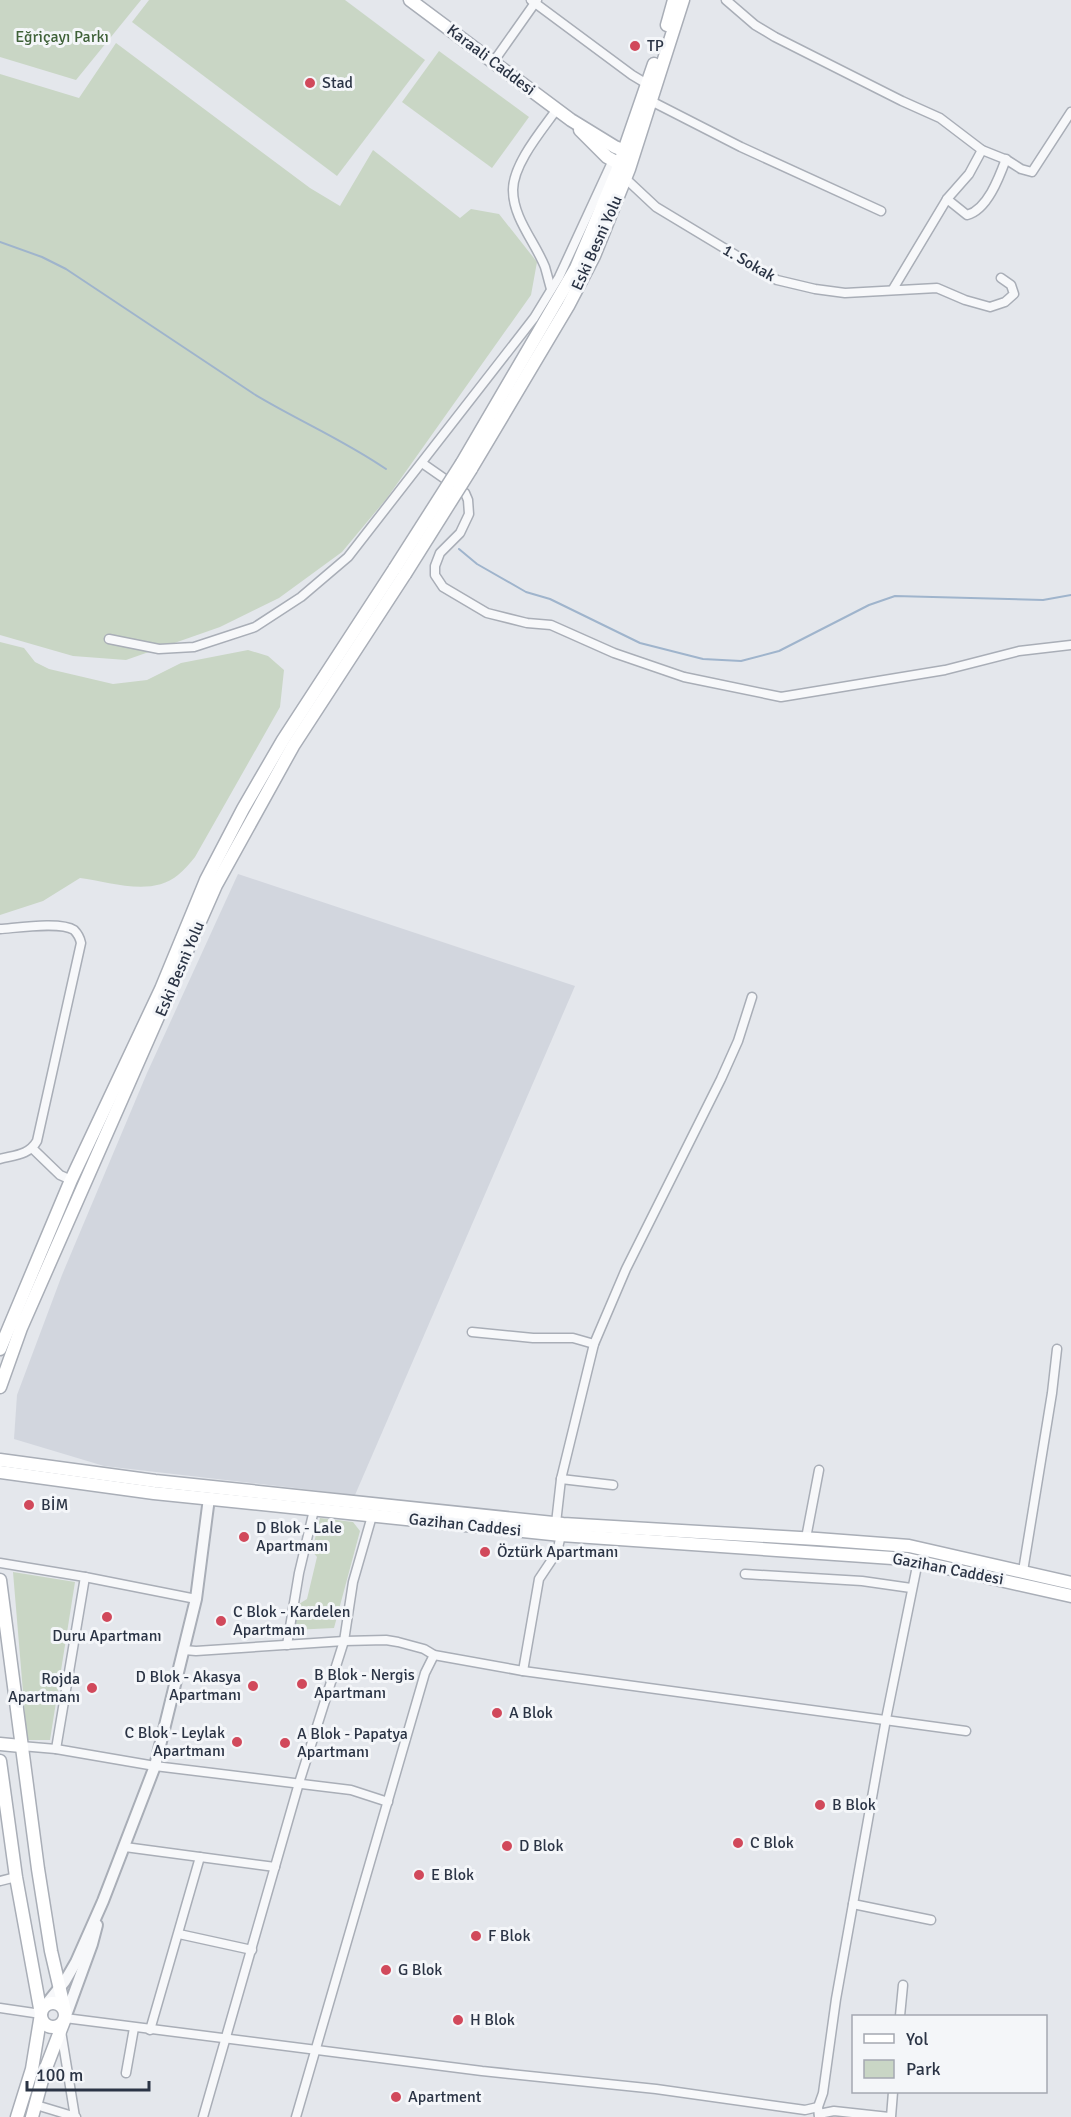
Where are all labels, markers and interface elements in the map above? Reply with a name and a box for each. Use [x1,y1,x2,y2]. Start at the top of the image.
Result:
street label: Karaali Caddesi [443,20,539,100]
park label: Eğriçayı Parkı [15,27,109,47]
place label: TP [647,36,664,56]
marker: TP [628,39,642,53]
place label: Stad [322,73,353,93]
marker: Stad [303,76,317,90]
street label: Eski Besni Yolu [567,192,627,294]
street label: 1. Sokak [719,240,779,286]
street label: Eski Besni Yolu [151,918,209,1020]
place label: BİM [41,1495,68,1515]
marker: BİM [22,1498,36,1512]
street label: Gazihan Caddesi [408,1509,522,1541]
place label: D Blok - Lale Apartmanı [256,1518,342,1556]
marker: D Blok - Lale Apartmanı [237,1530,251,1544]
place label: Öztürk Apartmanı [497,1542,618,1562]
marker: Öztürk Apartmanı [478,1545,492,1559]
street label: Gazihan Caddesi [891,1548,1005,1590]
place label: C Blok - Kardelen Apartmanı [233,1602,351,1640]
marker: Duru Apartmanı [100,1610,114,1624]
marker: C Blok - Kardelen Apartmanı [214,1614,228,1628]
place label: Duru Apartmanı [52,1626,162,1646]
place label: B Blok - Nergis Apartmanı [314,1665,415,1703]
place label: D Blok - Akasya Apartmanı [136,1667,241,1705]
place label: Rojda Apartmanı [8,1669,80,1707]
marker: B Blok - Nergis Apartmanı [295,1677,309,1691]
marker: D Blok - Akasya Apartmanı [246,1679,260,1693]
marker: Rojda Apartmanı [85,1681,99,1695]
place label: A Blok [509,1703,553,1723]
marker: A Blok [490,1706,504,1720]
place label: C Blok - Leylak Apartmanı [125,1723,225,1761]
place label: A Blok - Papatya Apartmanı [297,1724,408,1762]
marker: C Blok - Leylak Apartmanı [230,1735,244,1749]
marker: A Blok - Papatya Apartmanı [278,1736,292,1750]
place label: B Blok [832,1795,876,1815]
marker: B Blok [813,1798,827,1812]
place label: C Blok [750,1833,794,1853]
place label: D Blok [519,1836,563,1856]
marker: C Blok [731,1836,745,1850]
marker: D Blok [500,1839,514,1853]
place label: E Blok [431,1865,474,1885]
marker: E Blok [412,1868,426,1882]
place label: F Blok [488,1926,530,1946]
marker: F Blok [469,1929,483,1943]
place label: G Blok [398,1960,442,1980]
marker: G Blok [379,1963,393,1977]
place label: H Blok [470,2010,515,2030]
marker: H Blok [451,2013,465,2027]
legend [852,2015,1047,2093]
text: Yol [906,2028,929,2050]
scale bar [27,2054,148,2092]
text: Park [906,2058,941,2080]
text: 100 m [36,2064,83,2086]
place label: Apartment [408,2087,482,2107]
marker: Apartment [389,2090,403,2104]

